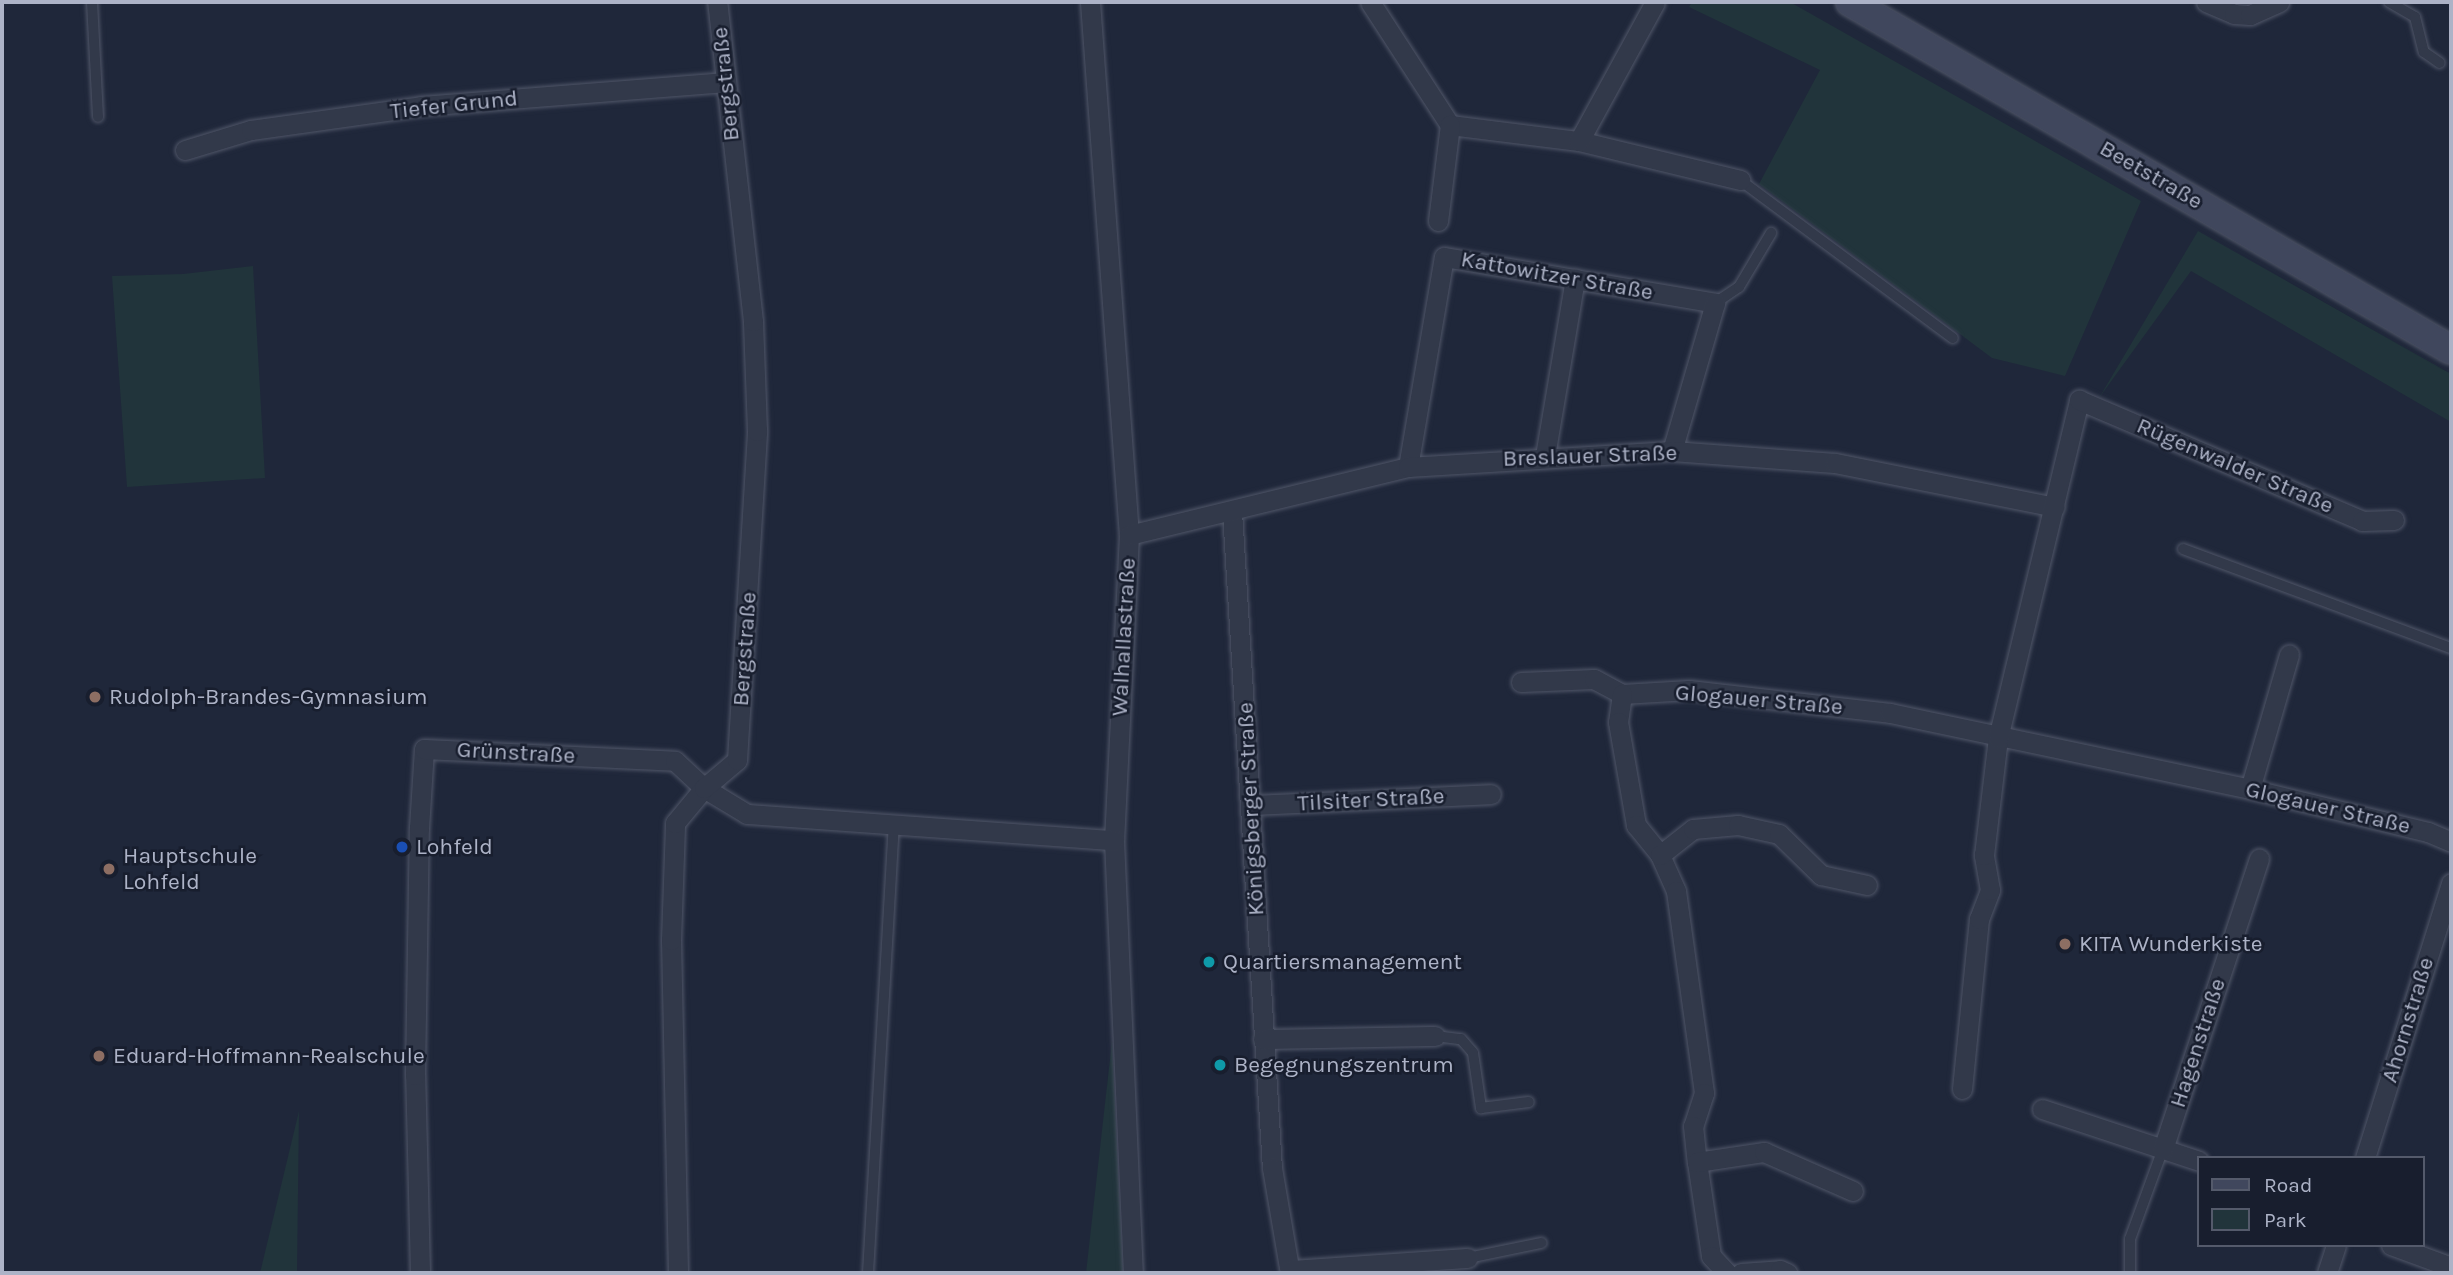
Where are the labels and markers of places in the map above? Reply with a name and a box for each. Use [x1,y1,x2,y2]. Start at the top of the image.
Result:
place label: Rudolph-Brandes-Gymnasium [109,683,428,711]
marker: Rudolph-Brandes-Gymnasium [87,689,103,705]
place label: Lohfeld [416,833,493,861]
marker: Lohfeld [394,839,410,855]
place label: Hauptschule Lohfeld [123,842,257,896]
marker: Hauptschule Lohfeld [101,861,117,877]
place label: KITA Wunderkiste [2079,930,2262,958]
marker: KITA Wunderkiste [2057,936,2073,952]
place label: Quartiersmanagement [1223,948,1462,976]
marker: Quartiersmanagement [1201,954,1217,970]
place label: Eduard-Hoffmann-Realschule [113,1042,425,1070]
marker: Eduard-Hoffmann-Realschule [91,1048,107,1064]
place label: Begegnungszentrum [1234,1051,1454,1079]
marker: Begegnungszentrum [1212,1057,1228,1073]

